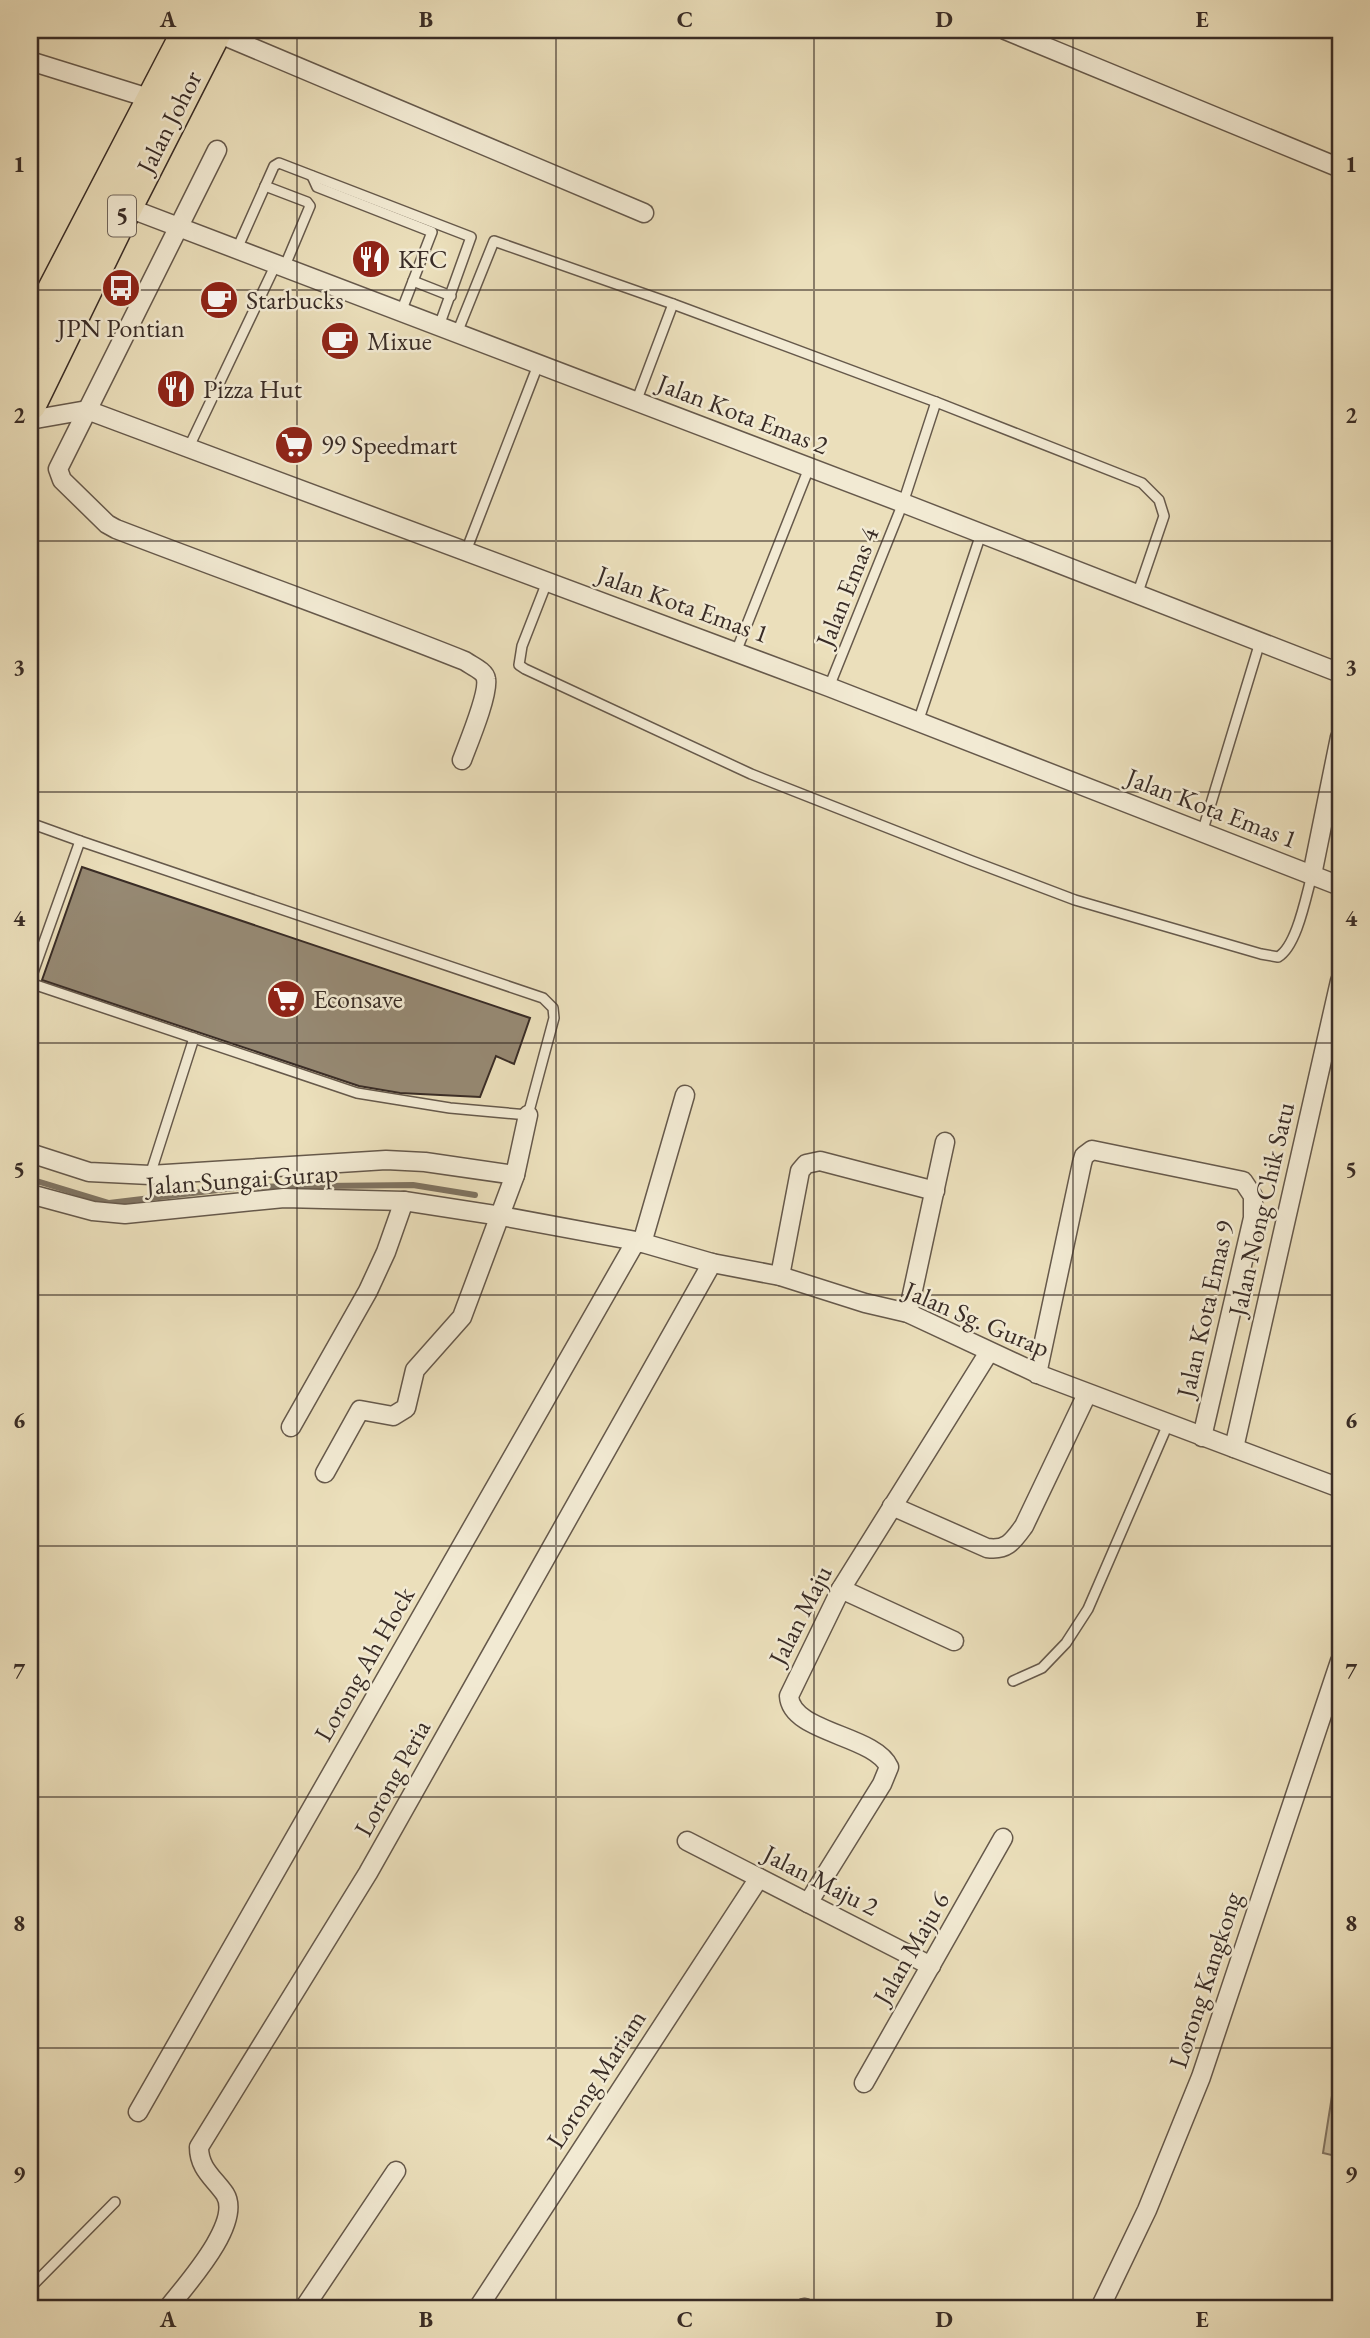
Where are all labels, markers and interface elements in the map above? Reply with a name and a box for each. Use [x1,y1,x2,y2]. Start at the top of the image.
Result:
text: A [159,4,177,34]
text: B [419,4,433,34]
text: C [677,4,693,34]
text: D [935,4,953,34]
text: E [1195,4,1209,34]
street label: Jalan Johor [128,65,209,181]
text: 1 [13,149,25,179]
text: 1 [1345,149,1357,179]
road number: 5 [108,196,136,236]
restaurant icon: KFC [350,238,392,280]
place label: KFC [398,242,447,276]
bus stop icon: JPN Pontian [100,267,142,309]
cafe icon: Starbucks [198,279,240,321]
place label: Starbucks [246,283,344,317]
place label: JPN Pontian [55,311,185,345]
cafe icon: Mixue [319,320,361,362]
place label: Mixue [367,324,432,358]
street label: Jalan Kota Emas 2 [651,365,834,462]
restaurant icon: Pizza Hut [155,368,197,410]
place label: Pizza Hut [203,372,302,406]
text: 2 [13,400,25,430]
text: 2 [1345,400,1357,430]
supermarket icon: 99 Speedmart [273,424,315,466]
place label: 99 Speedmart [321,428,457,462]
street label: Jalan Emas 4 [807,522,887,654]
street label: Jalan Kota Emas 1 [591,556,774,651]
text: 3 [13,652,25,682]
text: 3 [1345,652,1357,682]
street label: Jalan Kota Emas 1 [1120,759,1302,856]
text: 4 [13,903,26,933]
text: 4 [1345,903,1358,933]
supermarket icon: Econsave [265,978,307,1020]
place label: Econsave [313,982,403,1016]
street label: Jalan Nong Chik Satu [1219,1098,1302,1321]
text: 5 [13,1154,25,1184]
text: 5 [1345,1154,1357,1184]
street label: Jalan Sungai Gurap [143,1155,339,1203]
street label: Jalan Kota Emas 9 [1168,1217,1242,1403]
street label: Jalan Sg. Gurap [897,1272,1055,1365]
text: 6 [13,1405,25,1435]
text: 6 [1345,1405,1357,1435]
street label: Jalan Maju [760,1559,840,1672]
street label: Lorong Ah Hock [306,1580,422,1747]
text: 7 [13,1656,26,1686]
text: 7 [1345,1656,1358,1686]
street label: Lorong Peria [346,1713,438,1842]
street label: Jalan Maju 2 [756,1836,885,1924]
street label: Jalan Maju 6 [864,1885,957,2012]
street label: Lorong Kangkong [1161,1887,1250,2072]
text: 8 [13,1908,25,1938]
text: 8 [1345,1908,1357,1938]
street label: Lorong Mariam [538,2003,654,2155]
text: 9 [13,2159,25,2189]
text: 9 [1345,2159,1357,2189]
text: A [159,2304,177,2334]
text: B [419,2304,433,2334]
text: C [677,2304,693,2334]
text: D [935,2304,953,2334]
text: E [1195,2304,1209,2334]

